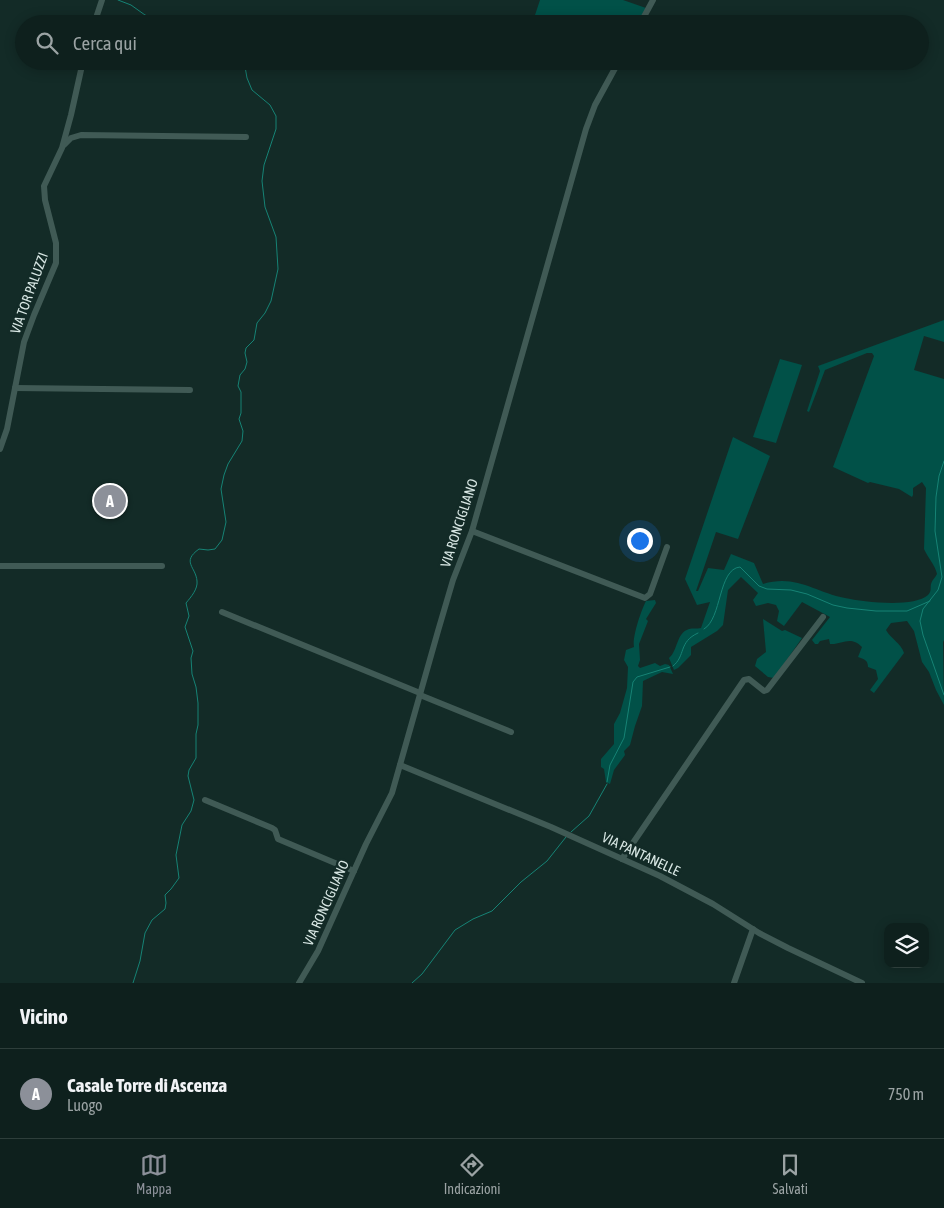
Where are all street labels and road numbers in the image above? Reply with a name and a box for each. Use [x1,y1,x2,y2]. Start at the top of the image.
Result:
street label: VIA TOR PALUZZI [7,250,51,336]
street label: VIA RONCIGLIANO [437,477,481,569]
street label: VIA PANTANELLE [600,829,683,879]
street label: VIA RONCIGLIANO [300,858,352,948]

